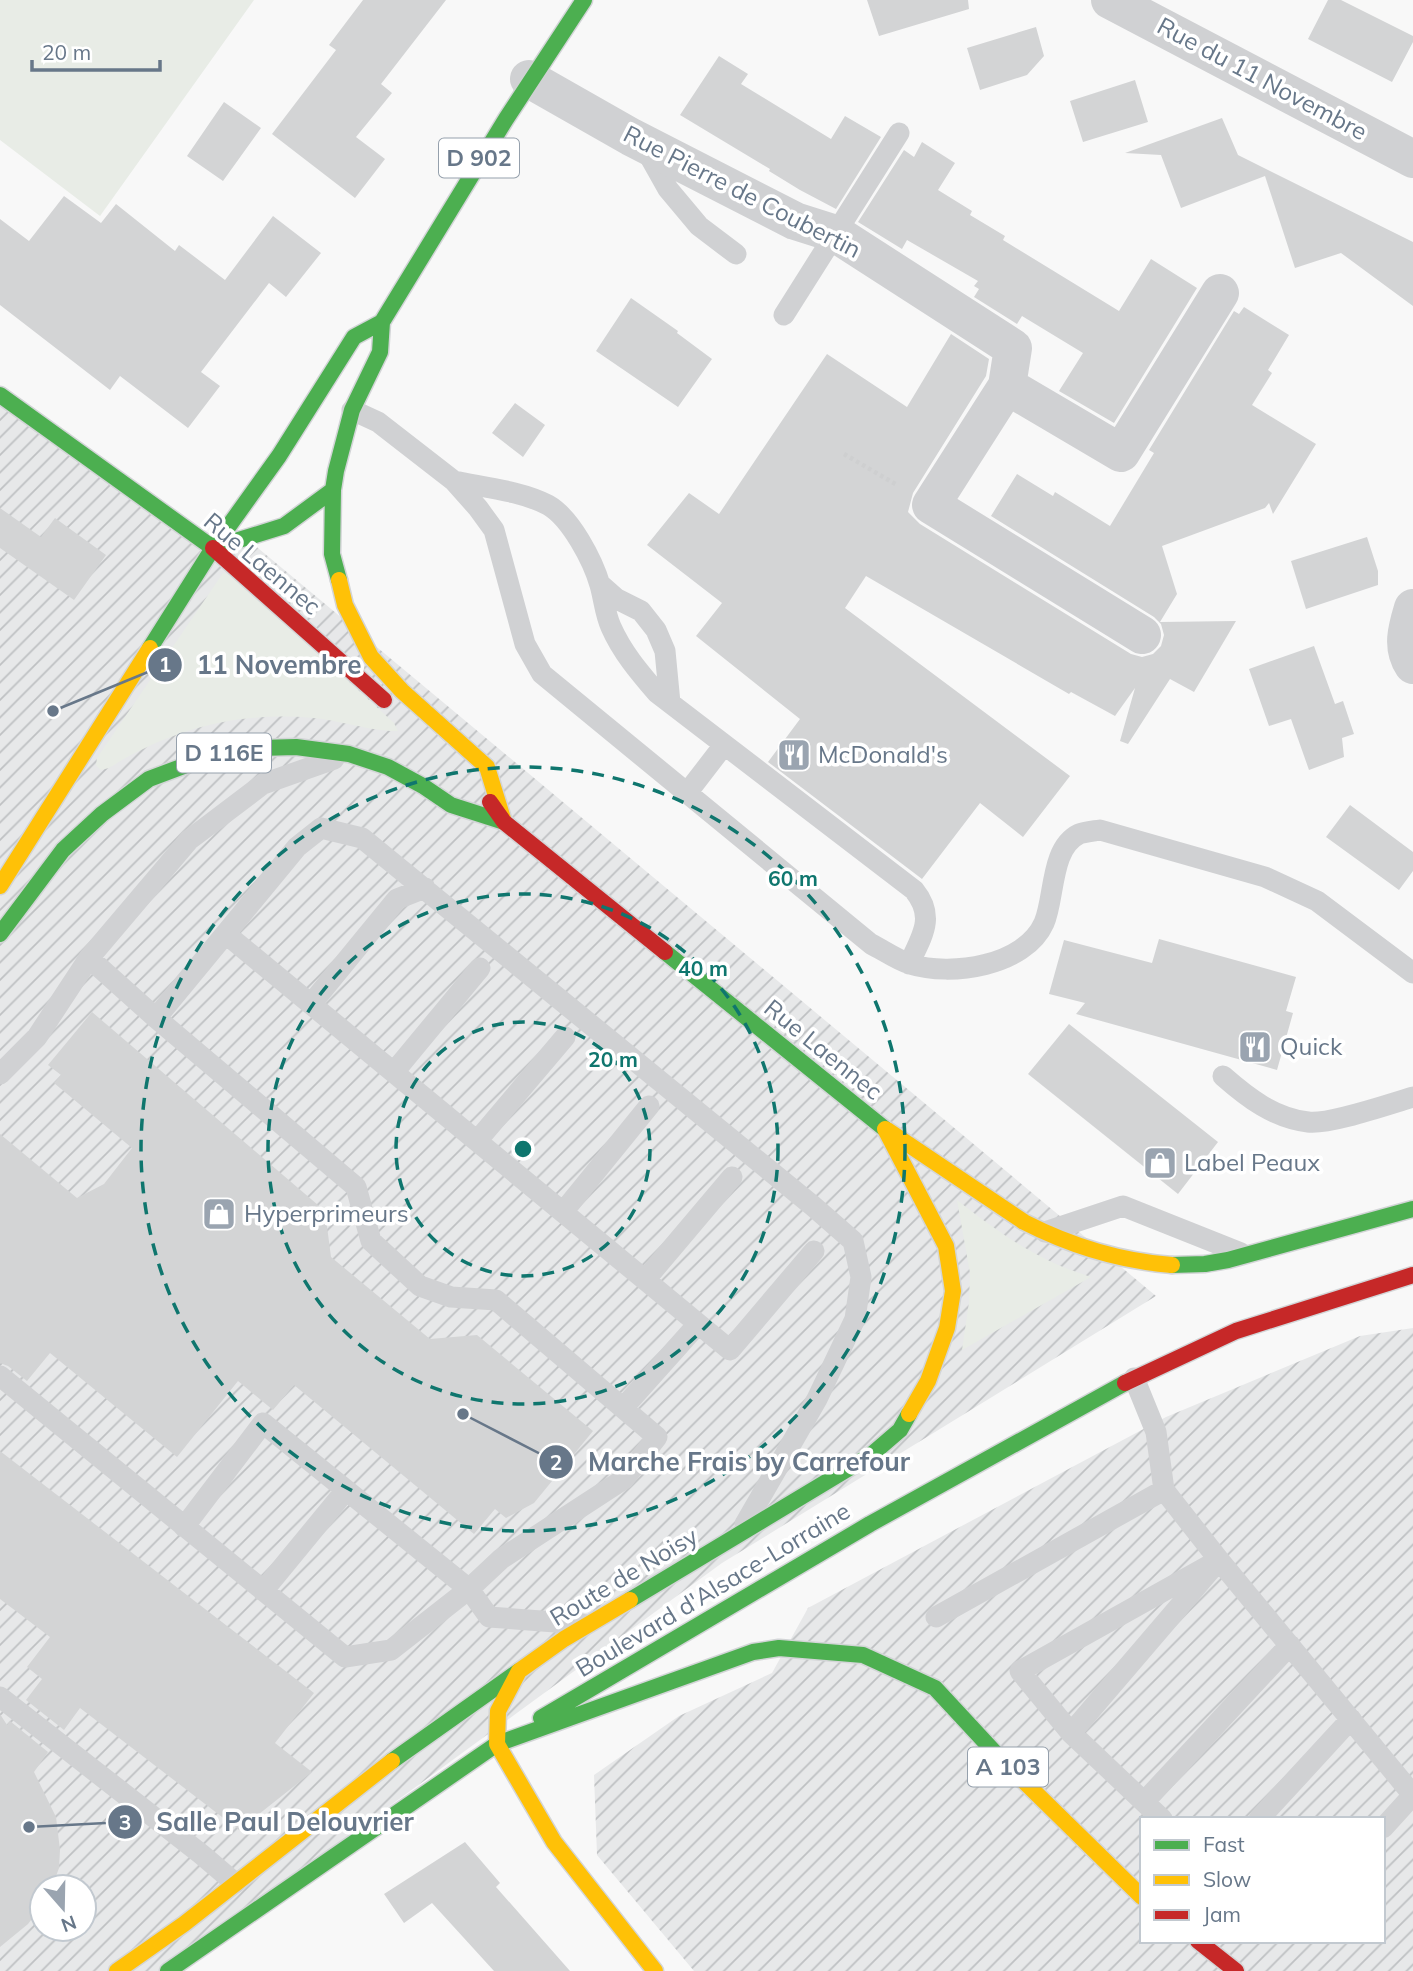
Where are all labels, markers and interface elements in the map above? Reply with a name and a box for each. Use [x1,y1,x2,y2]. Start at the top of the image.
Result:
street label: Rue du 11 Novembre [1152,10,1373,146]
scale bar [32,28,159,72]
text: 20 m [42,39,91,65]
street label: Rue Pierre de Coubertin [619,118,866,264]
road number: D 902 [439,139,519,178]
street label: Rue Laennec [198,506,327,621]
callout: 11 Novembre [147,641,375,688]
text: 11 Novembre [197,648,361,681]
text: 1 [159,651,171,677]
road number: D 116E [177,734,271,772]
restaurant icon: McDonald's [775,736,813,774]
place label: McDonald's [818,739,948,769]
text: 60 m [768,865,818,891]
text: 40 m [678,955,728,981]
street label: Rue Laennec [758,992,889,1106]
restaurant icon: Quick [1236,1028,1274,1066]
place label: Quick [1280,1031,1343,1061]
text: 20 m [588,1046,638,1072]
centre of rings [511,1137,535,1161]
shop icon: Label Peaux [1141,1144,1179,1182]
place label: Label Peaux [1184,1147,1320,1177]
shop icon: Hyperprimeurs [200,1195,238,1233]
place label: Hyperprimeurs [244,1198,409,1228]
callout: Marche Frais by Carrefour [539,1439,924,1486]
text: Marche Frais by Carrefour [588,1445,911,1478]
text: 2 [550,1449,562,1475]
street label: Boulevard d'Alsace-Lorraine [570,1495,855,1683]
street label: Route de Noisy [544,1520,703,1632]
road number: A 103 [968,1748,1048,1786]
callout: Salle Paul Delouvrier [108,1799,428,1846]
text: Salle Paul Delouvrier [156,1805,414,1838]
text: 3 [119,1809,131,1835]
legend [1140,1817,1385,1943]
text: Fast [1203,1831,1245,1857]
text: Slow [1203,1866,1251,1892]
north arrow [28,1873,98,1943]
text: Jam [1203,1901,1241,1927]
text: N [58,1910,80,1938]

